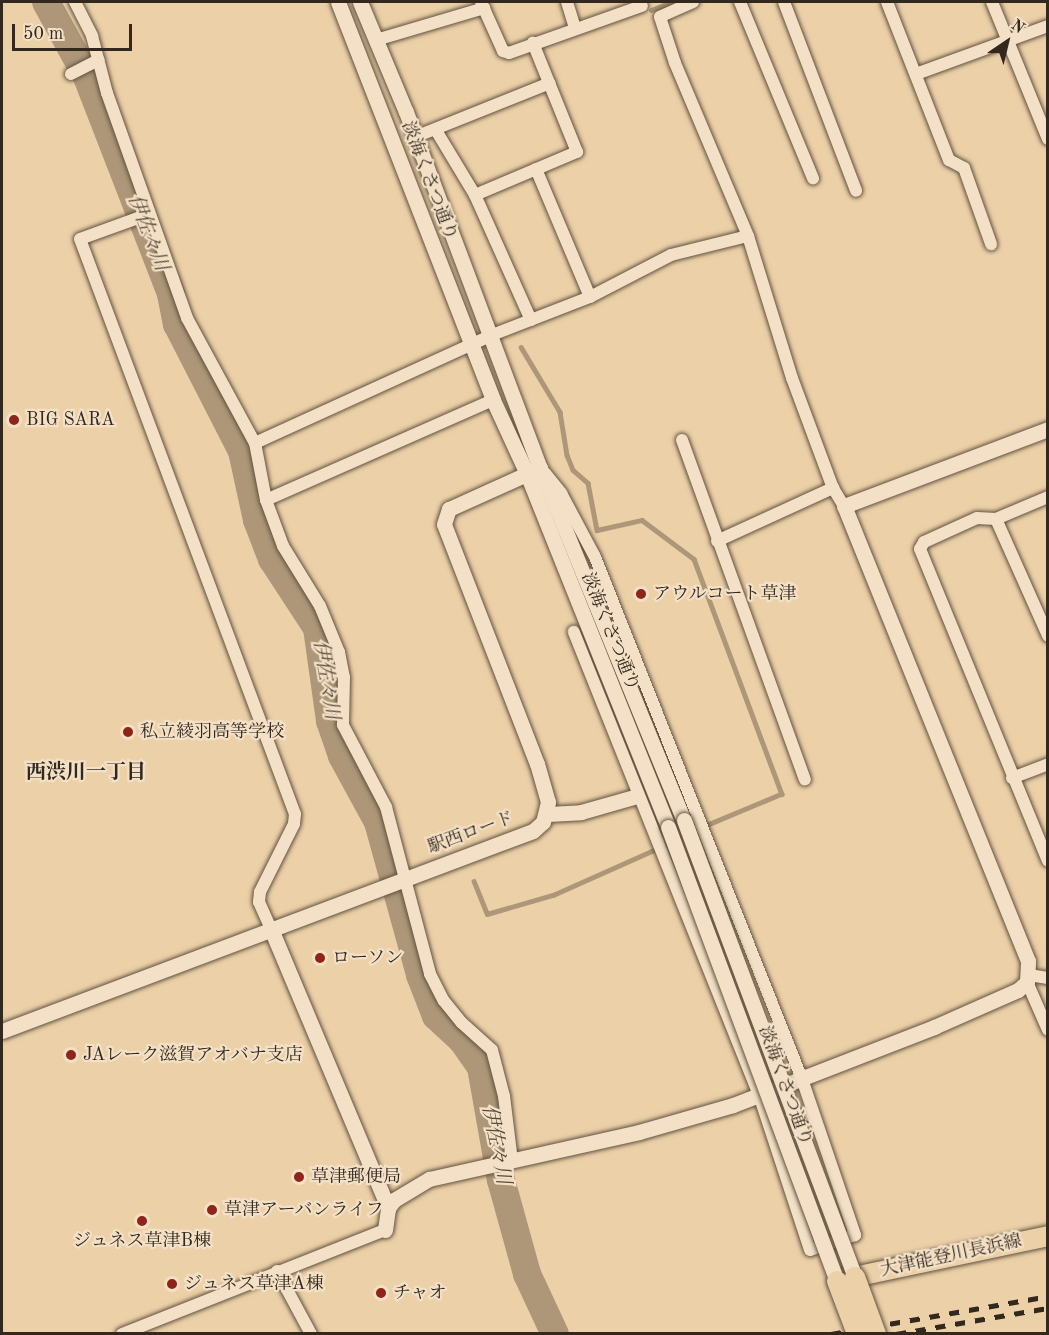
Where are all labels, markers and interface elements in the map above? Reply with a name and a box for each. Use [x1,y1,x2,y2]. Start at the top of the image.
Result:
scale bar [15,12,135,50]
north arrow [977,12,1037,72]
text: N [1008,17,1027,37]
text: 50 m [23,25,63,43]
street label: 淡海くさつ通り [396,118,462,244]
water label: 伊佐々川 [121,191,173,275]
place label: BIG SARA [26,409,115,431]
marker: BIG SARA [7,413,21,427]
street label: 淡海くさつ通り [576,570,644,694]
place label: アウルコート草津 [653,583,797,605]
marker: アウルコート草津 [634,587,648,601]
water label: 伊佐々川 [307,639,343,721]
place label: 私立綾羽高等学校 [140,721,284,743]
marker: 私立綾羽高等学校 [121,725,135,739]
district label: 西渋川一丁目 [26,761,146,785]
street label: 駅西ロード [425,807,517,859]
place label: ローソン [332,947,404,969]
marker: ローソン [313,951,327,965]
street label: 淡海くさつ通り [753,1023,817,1149]
place label: JAレーク滋賀アオバナ支店 [83,1044,303,1066]
marker: JAレーク滋賀アオバナ支店 [64,1048,78,1062]
water label: 伊佐々川 [476,1103,514,1187]
place label: 草津郵便局 [311,1166,401,1188]
marker: 草津郵便局 [292,1170,306,1184]
place label: 草津アーバンライフ [224,1199,385,1221]
marker: 草津アーバンライフ [205,1203,219,1217]
marker: ジュネス草津B棟 [135,1214,149,1228]
place label: ジュネス草津B棟 [73,1230,211,1252]
street label: 大津能登川長浜線 [878,1230,1024,1282]
place label: ジュネス草津A棟 [184,1273,324,1295]
marker: ジュネス草津A棟 [165,1277,179,1291]
place label: チャオ [393,1282,447,1304]
marker: チャオ [374,1286,388,1300]

